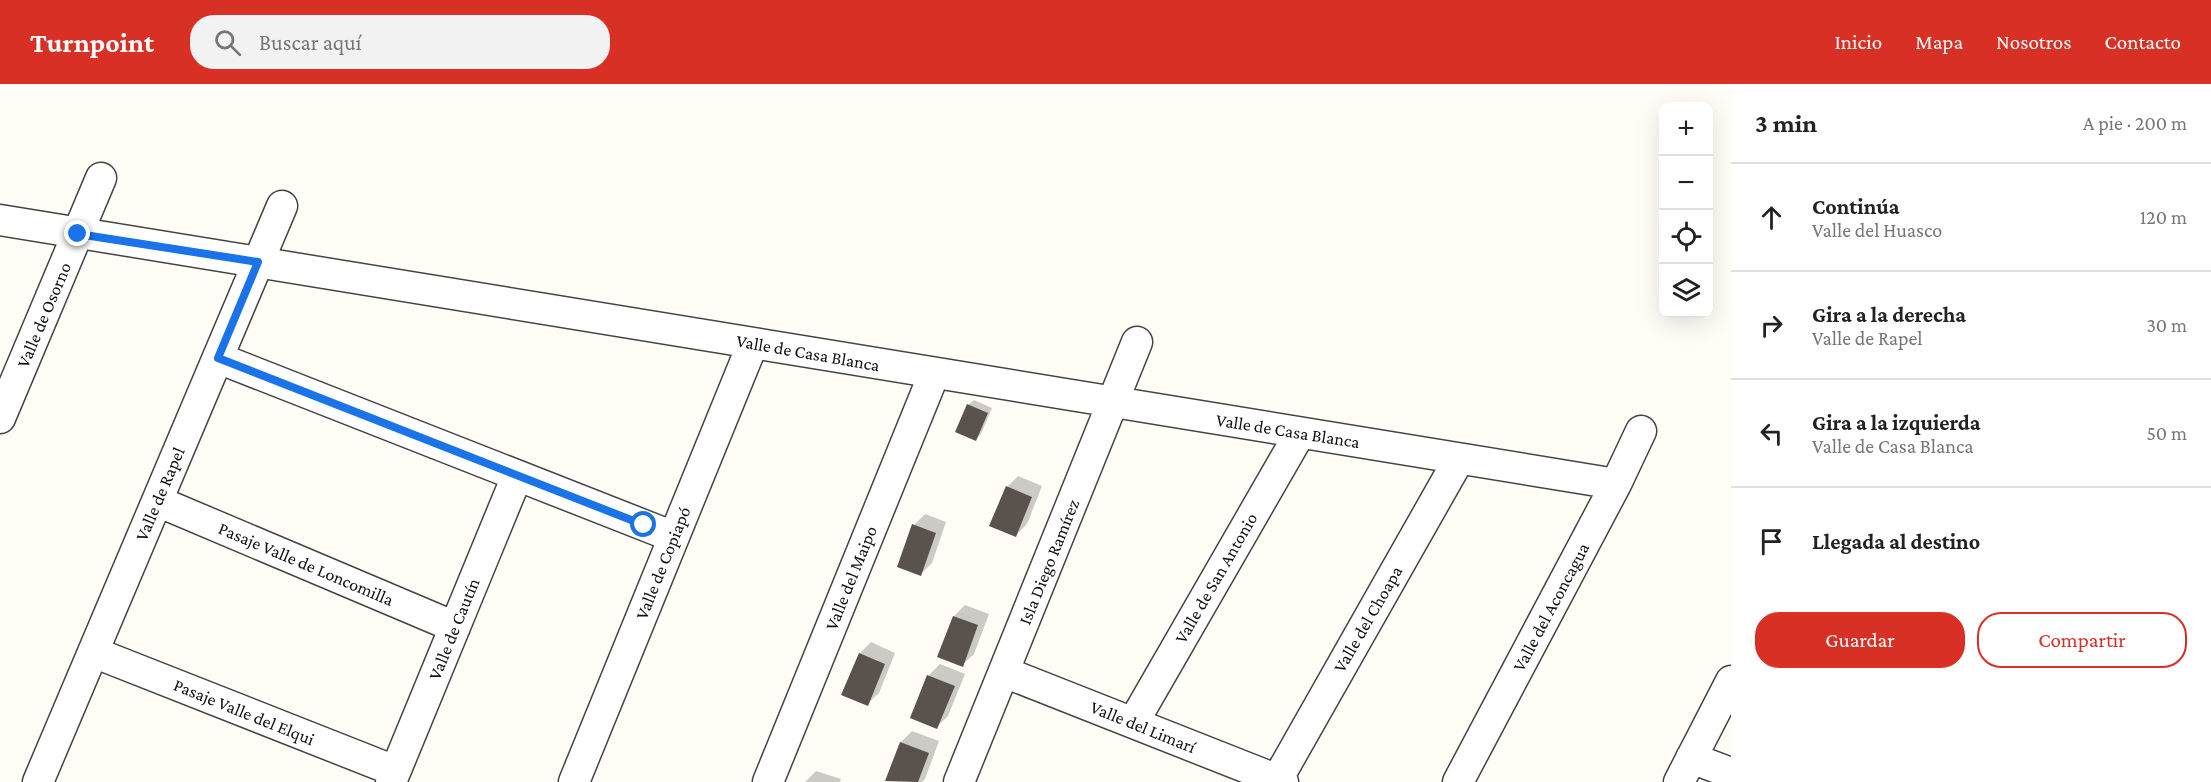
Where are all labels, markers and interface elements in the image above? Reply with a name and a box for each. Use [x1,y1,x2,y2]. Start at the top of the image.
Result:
search box [190,15,610,69]
icon: search [211,26,244,59]
text: Turnpoint [30,27,154,58]
text: Buscar aquí [259,30,362,55]
text: Inicio [1834,30,1882,54]
text: Mapa [1915,30,1963,54]
text: Nosotros [1996,30,2072,54]
text: Contacto [2105,30,2181,54]
map controls [1659,102,1713,318]
button: + [1659,102,1713,156]
text: 3 min [1755,109,1817,138]
text: A pie · 200 m [2083,112,2187,134]
button: − [1659,156,1713,210]
text: Continúa [1812,194,1899,219]
icon: ahead [1755,201,1788,234]
text: 120 m [2140,206,2187,228]
button: locate [1659,210,1713,264]
text: Valle del Huasco [1812,219,1942,241]
route end [64,220,90,246]
street label: Valle de Osorno [13,259,75,371]
button: layers [1659,264,1713,318]
text: Gira a la derecha [1812,302,1966,327]
icon: right [1755,309,1788,342]
text: 30 m [2146,314,2187,336]
text: Valle de Rapel [1812,327,1923,349]
street label: Valle de Casa Blanca [735,331,881,375]
street label: Valle de Casa Blanca [1215,410,1361,452]
text: Gira a la izquierda [1812,410,1981,435]
icon: left [1755,417,1788,450]
text: 50 m [2146,422,2187,444]
text: Valle de Casa Blanca [1812,435,1973,457]
street label: Valle de Rapel [131,444,189,544]
street label: Isla Diego Ramírez [1015,496,1083,628]
street label: Valle de Copiapó [631,504,695,622]
street label: Valle de San Antonio [1171,509,1261,647]
route start [630,511,656,537]
street label: Pasaje Valle de Loncomilla [215,518,397,611]
street label: Valle del Maipo [821,523,881,633]
icon: arrive [1755,525,1788,558]
text: Llegada al destino [1812,529,1980,554]
street label: Valle del Aconcagua [1509,539,1593,675]
street label: Valle del Choapa [1330,562,1406,676]
street label: Valle de Cautín [424,575,484,683]
button: Guardar [1755,612,1965,668]
button: Compartir [1977,612,2187,668]
street label: Pasaje Valle del Elqui [170,675,318,750]
street label: Valle del Limarí [1088,697,1200,758]

